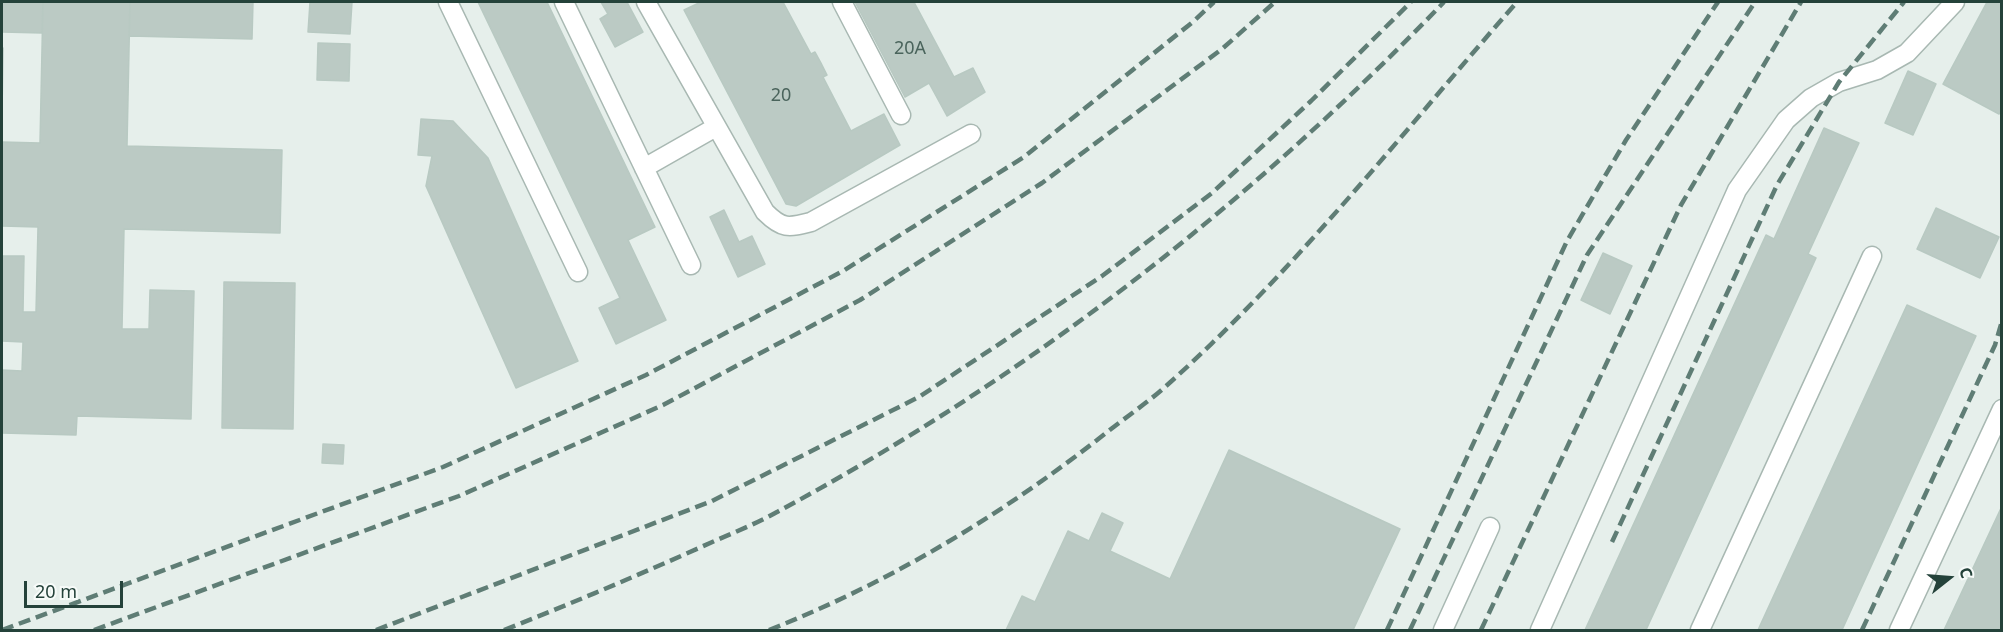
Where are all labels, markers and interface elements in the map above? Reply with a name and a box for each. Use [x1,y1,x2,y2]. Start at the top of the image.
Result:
house number: 20А [894,38,926,60]
house number: 20 [771,85,791,107]
north arrow [1919,548,1979,608]
text: С [1954,565,1978,581]
scale bar [27,569,126,607]
text: 20 m [35,579,77,603]

